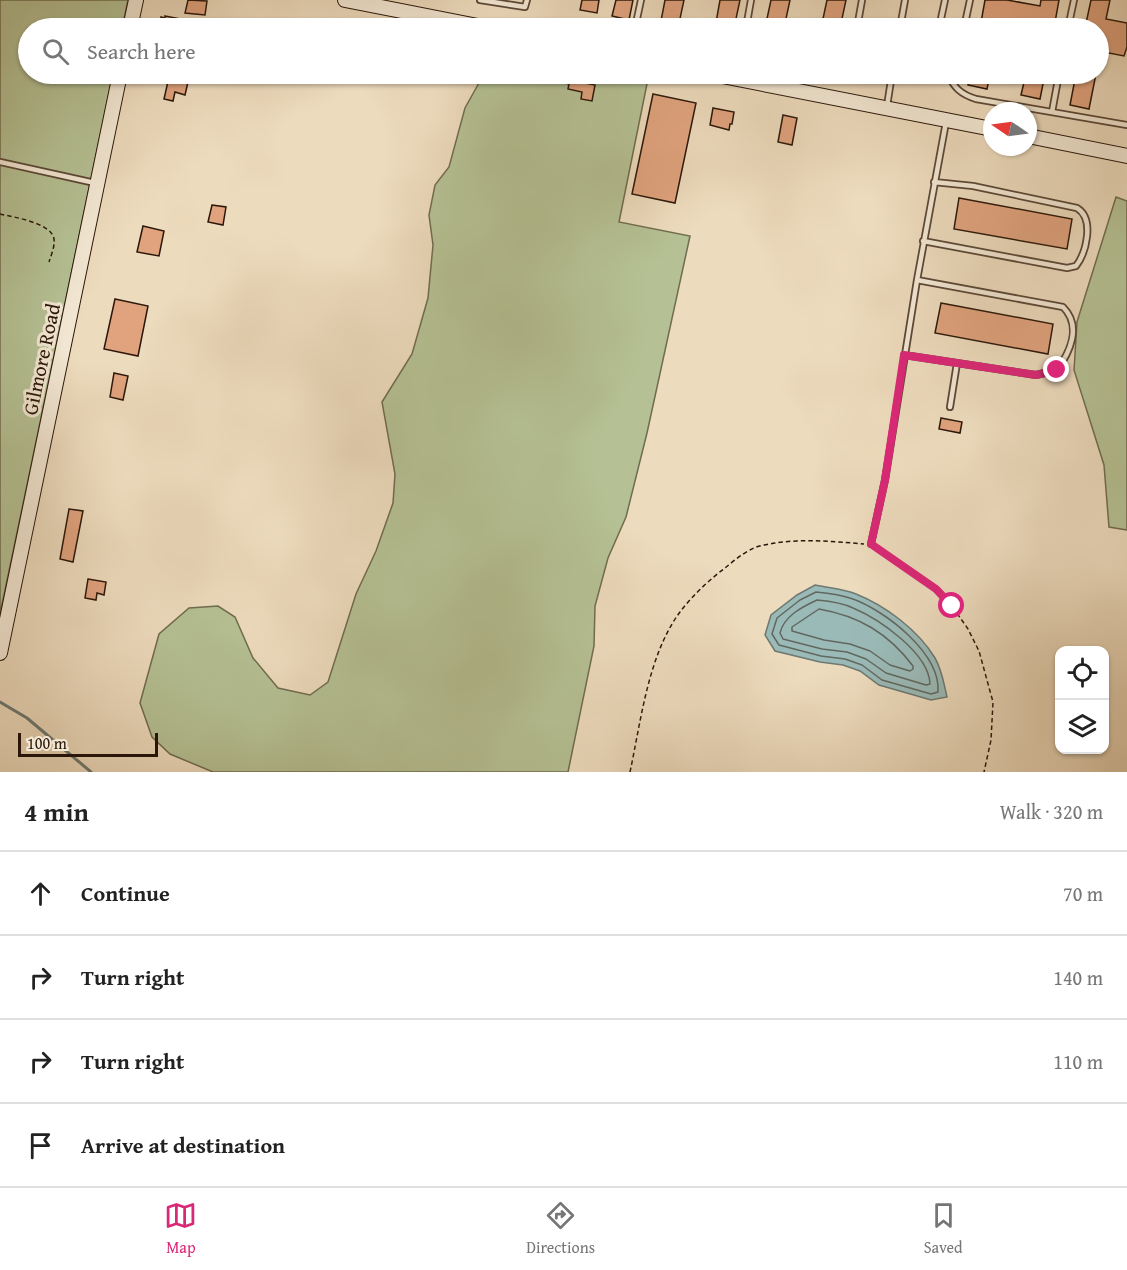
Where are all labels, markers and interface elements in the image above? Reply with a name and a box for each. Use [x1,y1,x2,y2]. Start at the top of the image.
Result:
search box [18,18,1109,84]
icon: search [39,35,72,68]
text: Search here [87,35,196,67]
north arrow [983,102,1037,156]
street label: Gilmore Road [15,300,67,417]
route end [1043,356,1069,382]
route start [938,592,964,618]
map controls [1055,646,1109,754]
button: locate [1055,646,1109,700]
button: layers [1055,700,1109,754]
scale bar [18,730,158,758]
text: 100 m [27,731,67,755]
text: 4 min [24,792,89,831]
text: Walk · 320 m [1000,797,1103,826]
icon: ahead [24,877,57,910]
text: Continue [81,877,170,909]
text: 70 m [1063,879,1103,908]
icon: right [24,961,57,994]
text: Turn right [81,961,184,993]
text: 140 m [1053,963,1103,992]
icon: right [24,1045,57,1078]
text: Turn right [81,1045,184,1077]
text: 110 m [1053,1047,1103,1076]
icon: arrive [24,1129,57,1162]
text: Arrive at destination [81,1129,285,1161]
tab: Map [164,1199,197,1259]
tab: Directions [526,1199,595,1259]
tab: Saved [924,1199,963,1259]

